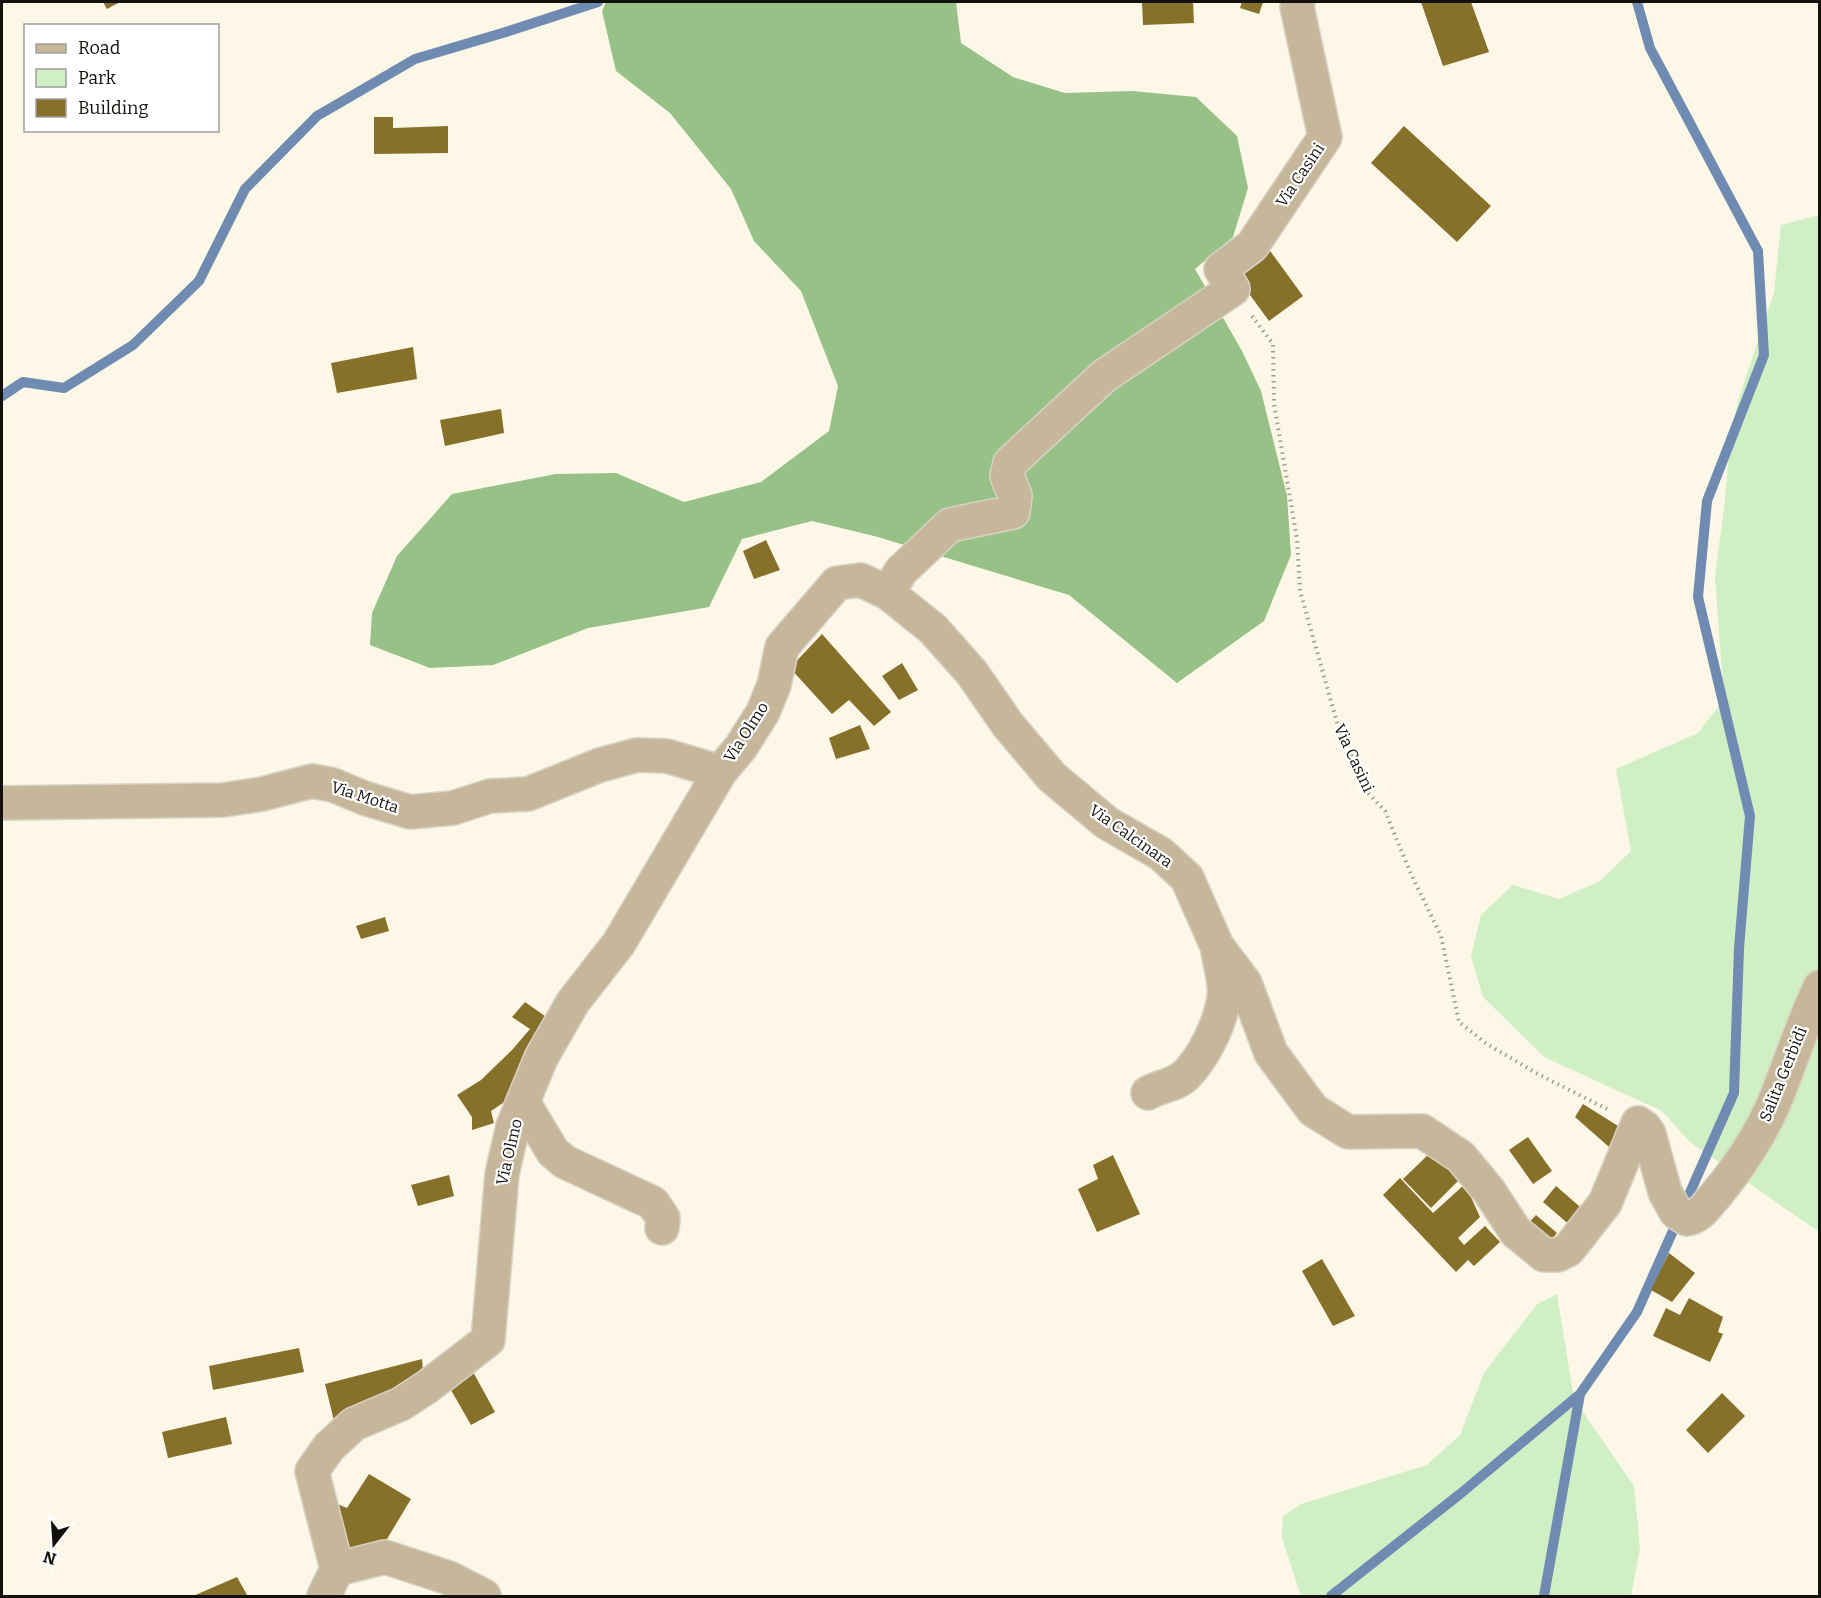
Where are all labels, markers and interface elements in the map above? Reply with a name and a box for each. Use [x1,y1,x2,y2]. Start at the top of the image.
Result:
legend [24,24,219,132]
text: Road [78,37,121,59]
text: Park [78,67,117,89]
text: Building [78,97,149,119]
street label: Via Casini [1272,139,1328,211]
street label: Via Olmo [720,698,772,766]
street label: Via Casini [1330,721,1378,795]
street label: Via Motta [329,777,402,817]
street label: Via Calcinara [1086,800,1176,872]
street label: Salita Gerbidi [1755,1024,1811,1124]
street label: Via Olmo [492,1117,526,1187]
north arrow [24,1514,84,1574]
text: N [41,1547,58,1569]

